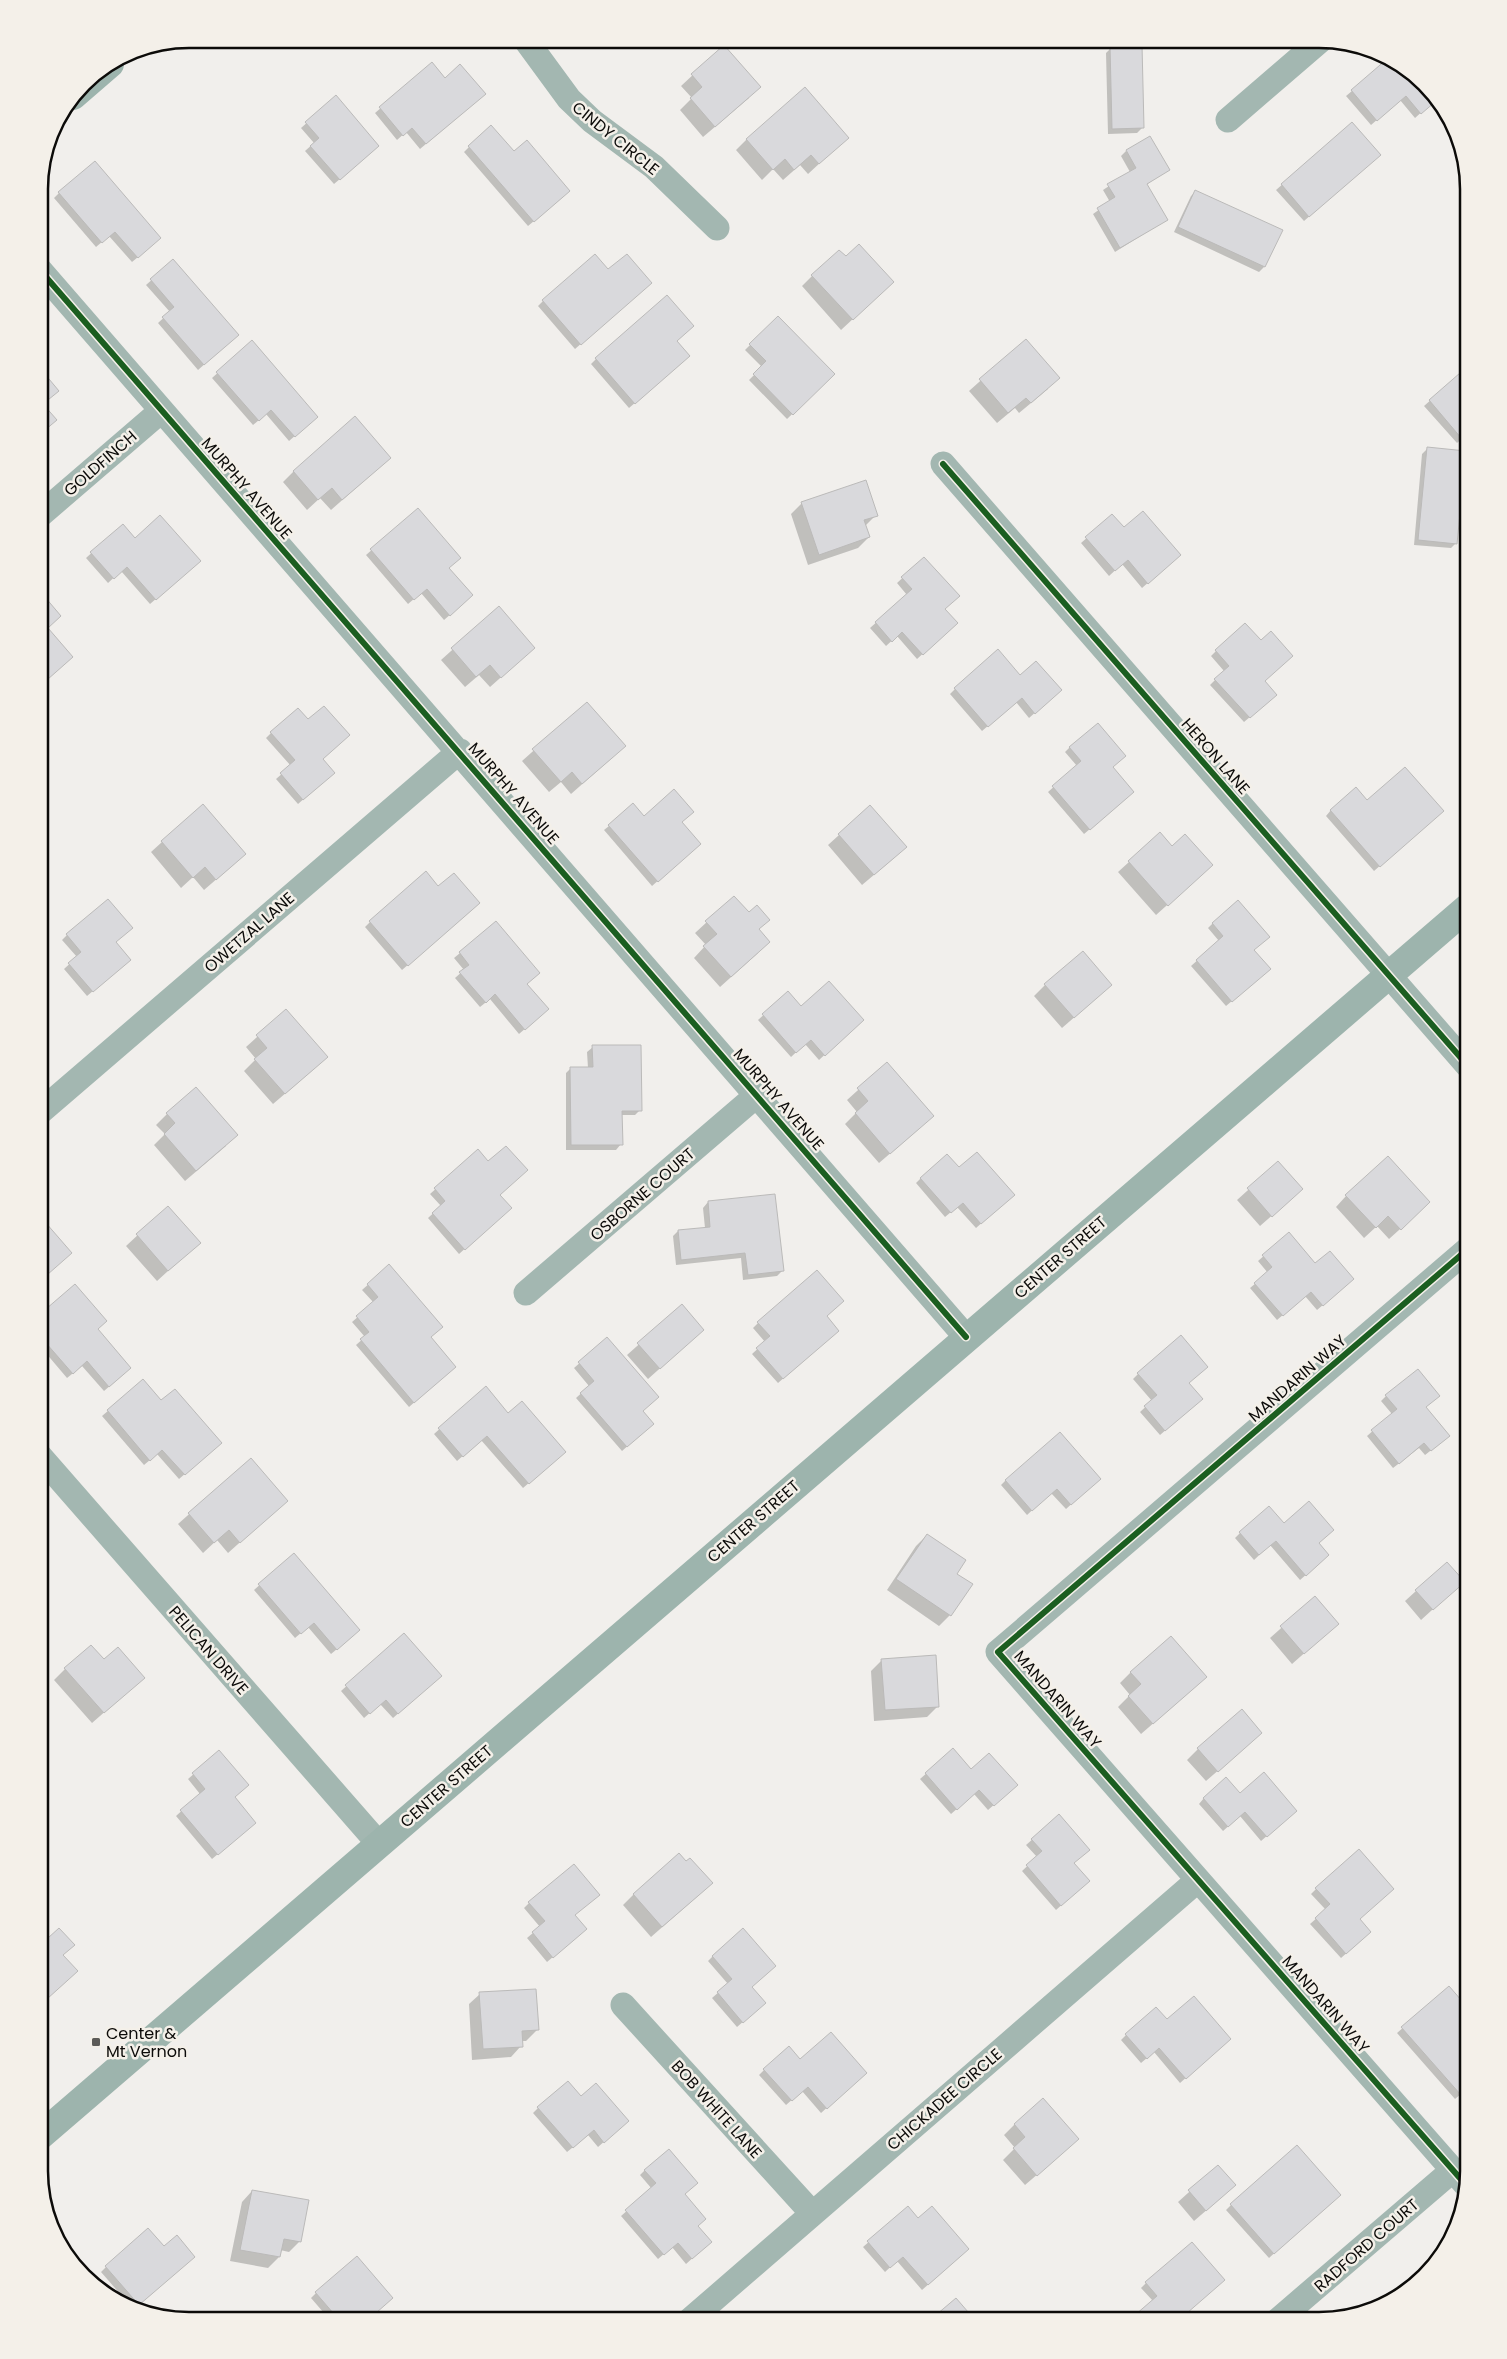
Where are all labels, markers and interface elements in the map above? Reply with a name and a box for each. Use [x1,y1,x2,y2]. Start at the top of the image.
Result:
street label: CINDY CIRCLE [567,96,664,181]
street label: GOLDFINCH [59,425,142,502]
street label: MURPHY AVENUE [196,432,297,544]
street label: HERON LANE [1176,713,1255,799]
street label: MURPHY AVENUE [463,737,564,849]
street label: OWETZAL LANE [199,887,299,978]
street label: MURPHY AVENUE [728,1043,829,1155]
street label: OSBORNE COURT [585,1142,700,1246]
street label: CENTER STREET [1009,1211,1112,1304]
street label: MANDARIN WAY [1243,1329,1352,1427]
street label: CENTER STREET [702,1475,805,1568]
street label: PELICAN DRIVE [164,1601,254,1700]
street label: MANDARIN WAY [1009,1645,1107,1754]
street label: CENTER STREET [395,1740,498,1833]
street label: MANDARIN WAY [1277,1950,1375,2059]
place label: Center & Mt Vernon [106,2022,187,2063]
marker: Center & Mt Vernon [90,2036,102,2048]
street label: CHICKADEE CIRCLE [882,2043,1007,2156]
street label: BOB WHITE LANE [666,2055,767,2164]
street label: RADFORD COURT [1309,2193,1424,2297]

